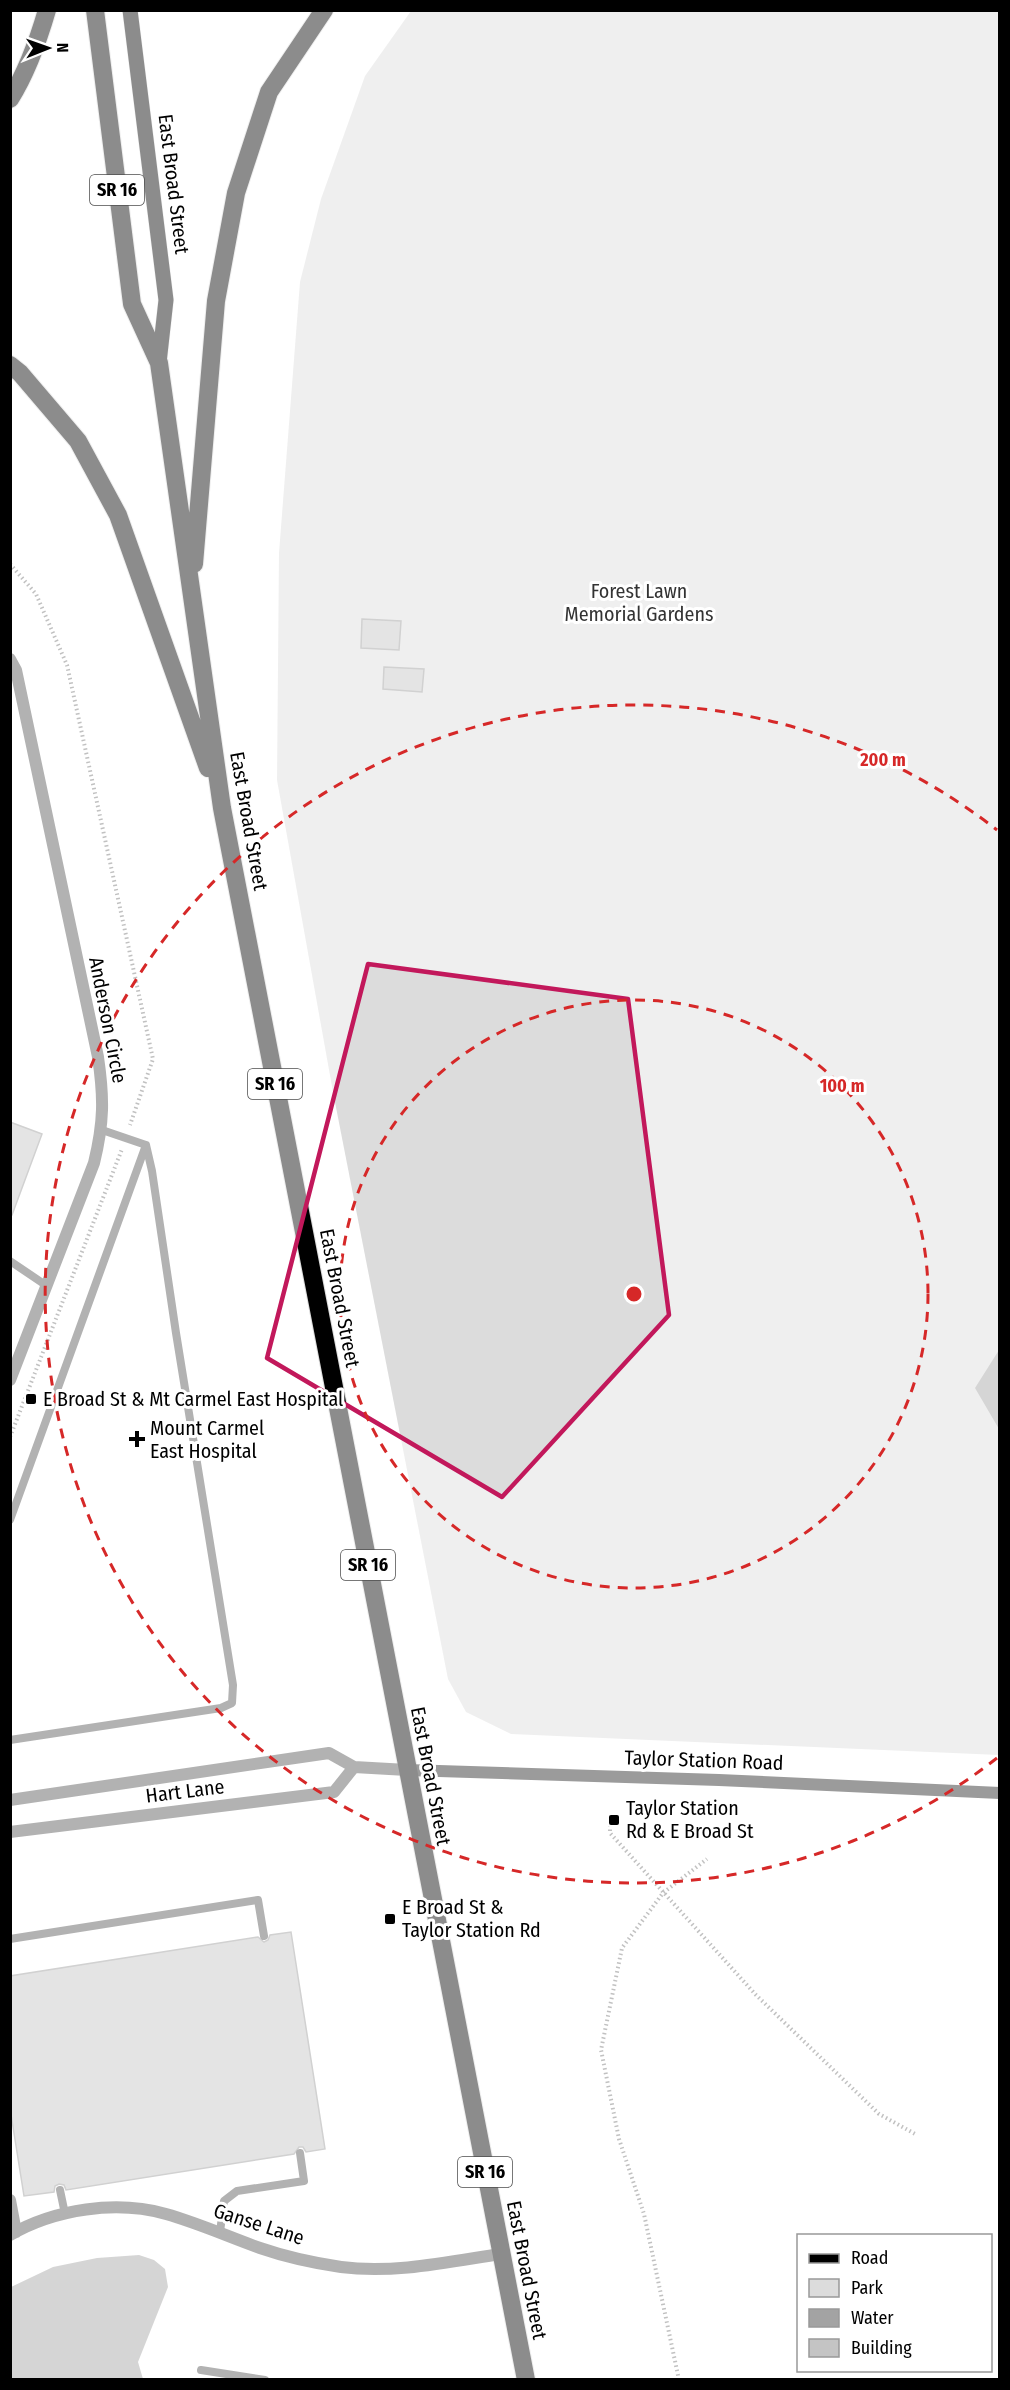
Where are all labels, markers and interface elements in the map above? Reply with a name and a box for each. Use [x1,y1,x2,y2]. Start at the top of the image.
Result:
north arrow [18,18,78,78]
text: N [53,43,72,53]
street label: East Broad Street [154,113,195,256]
road number: SR 16 [90,175,144,205]
park label: Forest Lawn Memorial Gardens [565,579,713,626]
text: 200 m [859,749,906,771]
street label: East Broad Street [225,750,273,893]
street label: Anderson Circle [84,955,132,1085]
road number: SR 16 [248,1069,302,1099]
text: 100 m [820,1075,864,1097]
street label: East Broad Street [315,1227,365,1370]
centre of rings [624,1284,644,1304]
place label: E Broad St & Mt Carmel East Hospital [43,1387,343,1411]
marker: E Broad St & Mt Carmel East Hospital [24,1392,38,1406]
place label: Mount Carmel East Hospital [150,1416,264,1463]
marker: Mount Carmel East Hospital [128,1430,146,1448]
road number: SR 16 [341,1550,395,1580]
street label: East Broad Street [406,1705,456,1848]
street label: Taylor Station Road [624,1745,784,1775]
street label: Hart Lane [144,1774,226,1808]
place label: Taylor Station Rd & E Broad St [626,1796,754,1843]
marker: Taylor Station Rd & E Broad St [607,1813,621,1827]
place label: E Broad St & Taylor Station Rd [402,1895,541,1942]
marker: E Broad St & Taylor Station Rd [383,1912,397,1926]
road number: SR 16 [458,2157,512,2187]
street label: Ganse Lane [211,2198,307,2250]
street label: East Broad Street [502,2199,552,2342]
legend [797,2234,992,2372]
text: Road [851,2247,888,2269]
text: Park [851,2277,884,2299]
text: Water [851,2307,894,2329]
text: Building [851,2337,912,2359]

